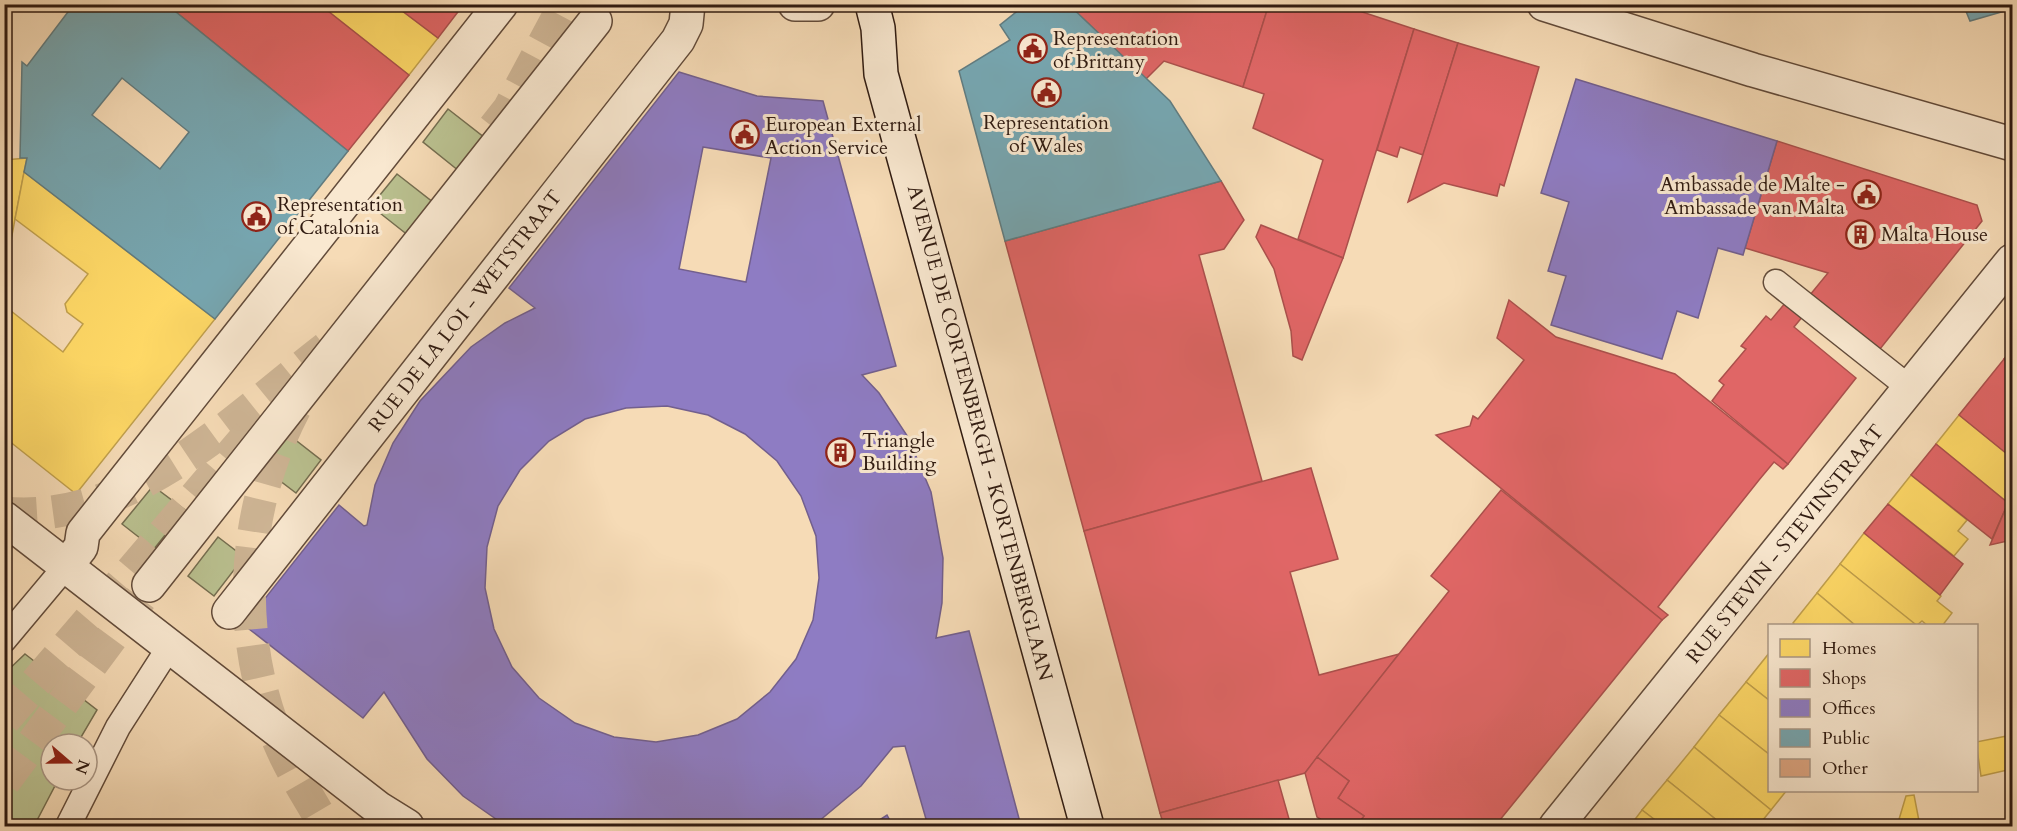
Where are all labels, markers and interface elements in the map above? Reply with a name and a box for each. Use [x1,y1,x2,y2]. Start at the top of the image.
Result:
place label: Representation of Brittany [1053,25,1180,75]
public building icon: Representation of Brittany [1016,33,1048,65]
public building icon: Representation of Wales [1030,76,1062,108]
place label: Representation of Wales [983,109,1110,159]
place label: European External Action Service [765,111,922,161]
public building icon: European External Action Service [728,119,760,151]
place label: Ambassade de Malte - Ambassade van Malta [1660,171,1845,221]
public building icon: Ambassade de Malte - Ambassade van Malta [1850,179,1882,211]
street label: AVENUE DE CORTENBERGH - KORTENBERGLAAN [901,182,1059,684]
street label: RUE DE LA LOI - WETSTRAAT [362,184,568,438]
place label: Representation of Catalonia [277,191,404,241]
public building icon: Representation of Catalonia [240,200,272,232]
building icon: Malta House [1844,218,1876,250]
place label: Malta House [1881,221,1988,248]
street label: RUE STEVIN - STEVINSTRAAT [1680,418,1890,669]
place label: Triangle Building [862,427,937,477]
building icon: Triangle Building [825,436,857,468]
legend [1768,624,1978,792]
text: Homes [1822,636,1876,661]
text: Shops [1822,666,1866,691]
text: Offices [1822,696,1876,721]
text: Public [1822,726,1870,751]
north arrow [39,732,99,792]
text: N [69,756,95,777]
text: Other [1822,756,1868,781]

